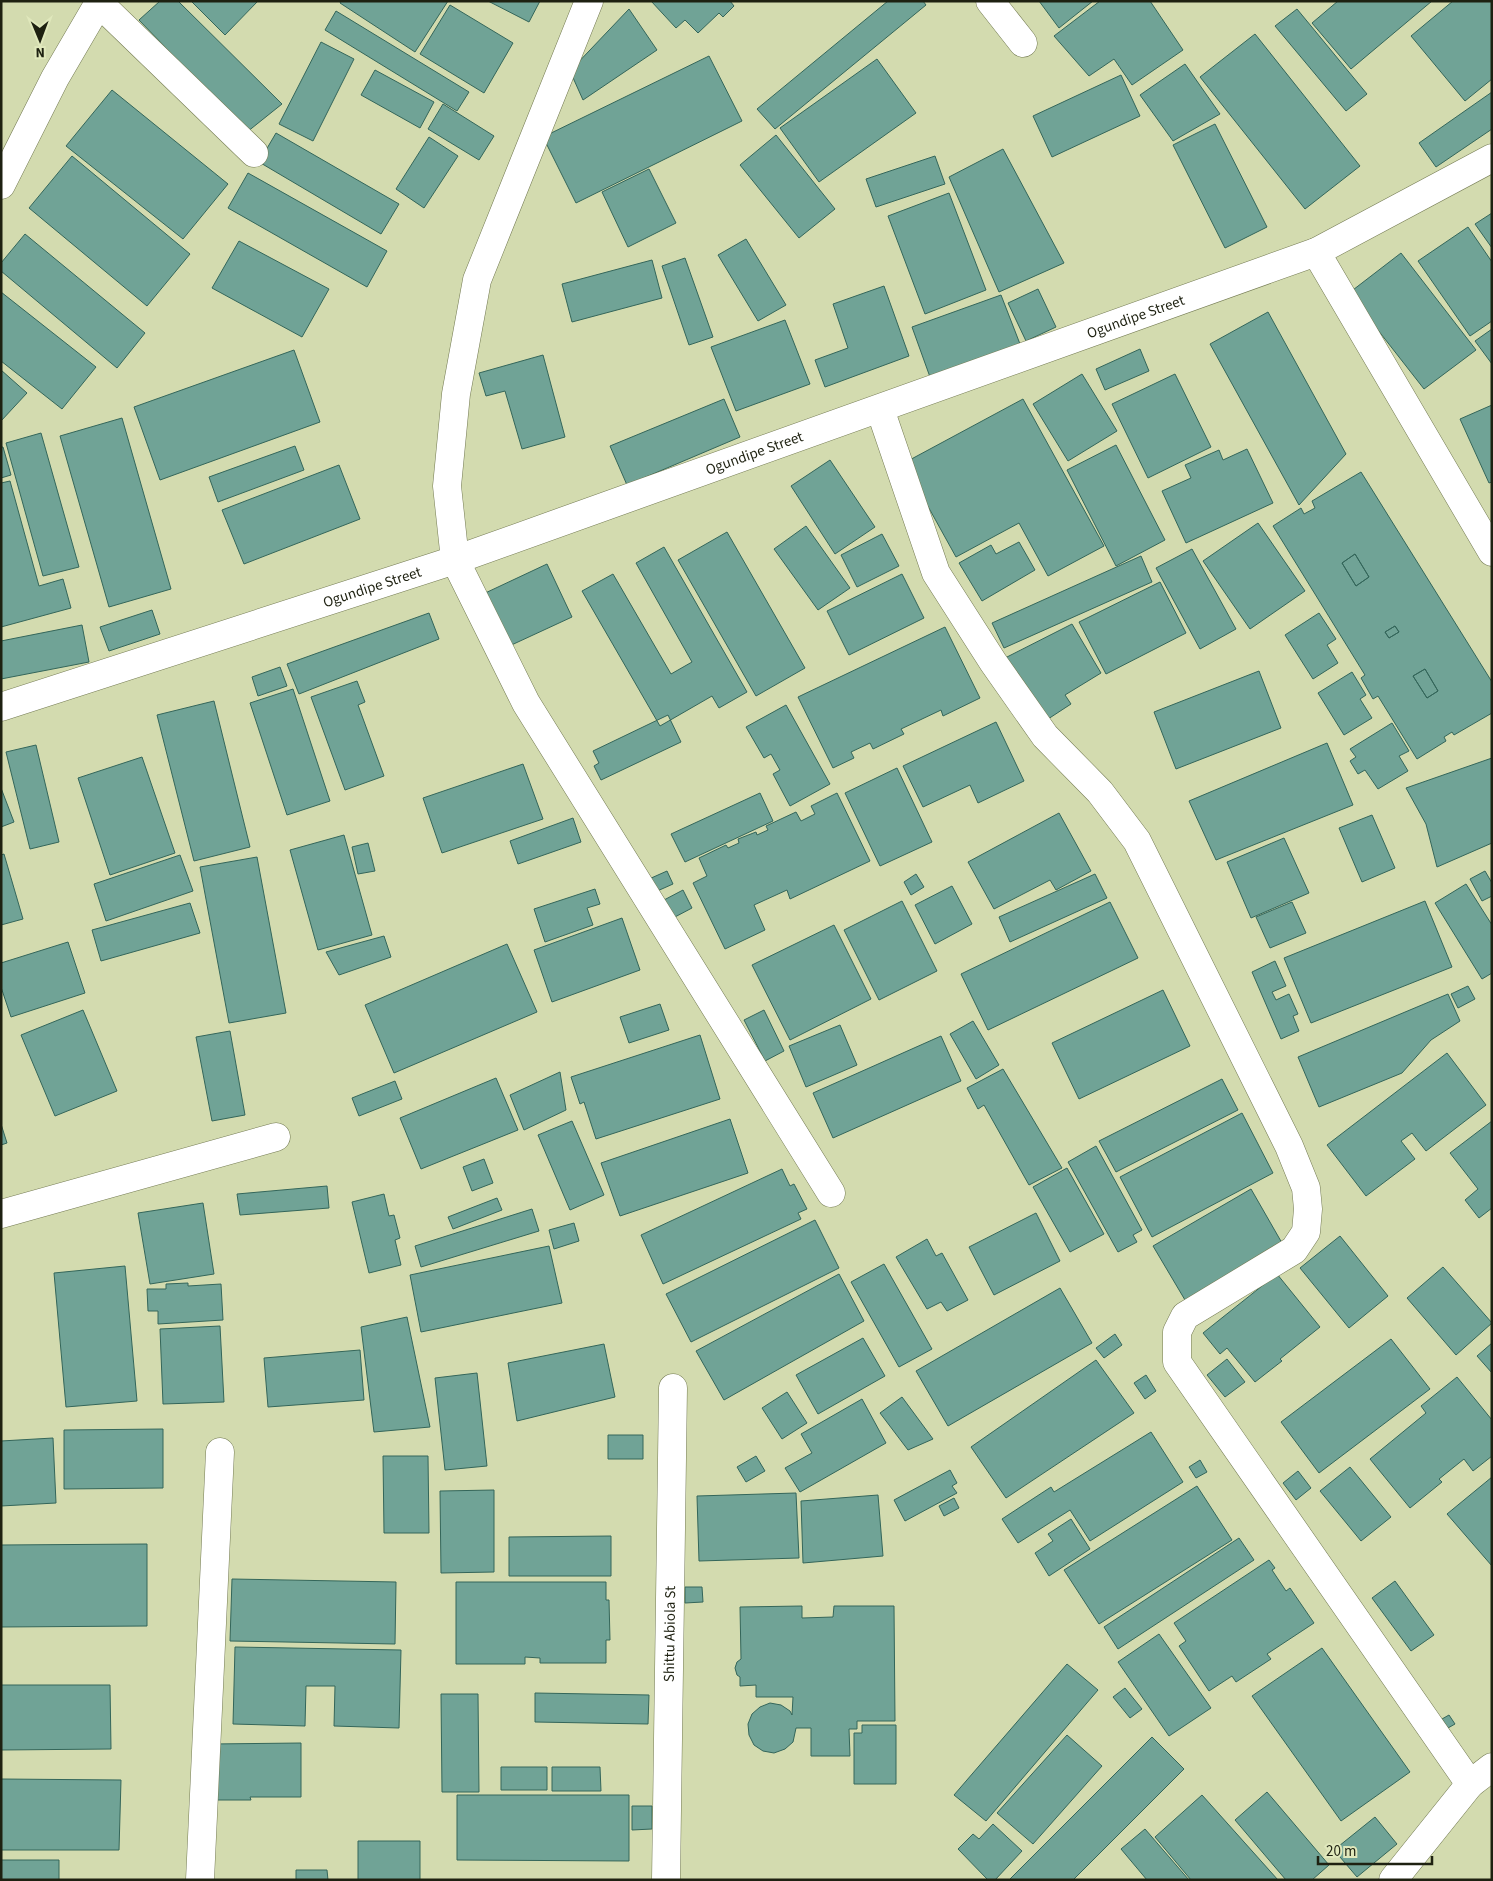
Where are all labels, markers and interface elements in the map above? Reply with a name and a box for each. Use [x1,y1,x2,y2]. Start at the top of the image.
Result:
north arrow [15,15,65,65]
text: N [35,42,45,62]
street label: Ogundipe Street [1084,290,1187,344]
street label: Ogundipe Street [703,426,806,481]
street label: Ogundipe Street [320,562,424,613]
street label: Shittu Abiola St [659,1586,681,1682]
scale bar [1318,1834,1432,1866]
text: 20 m [1326,1841,1356,1862]

